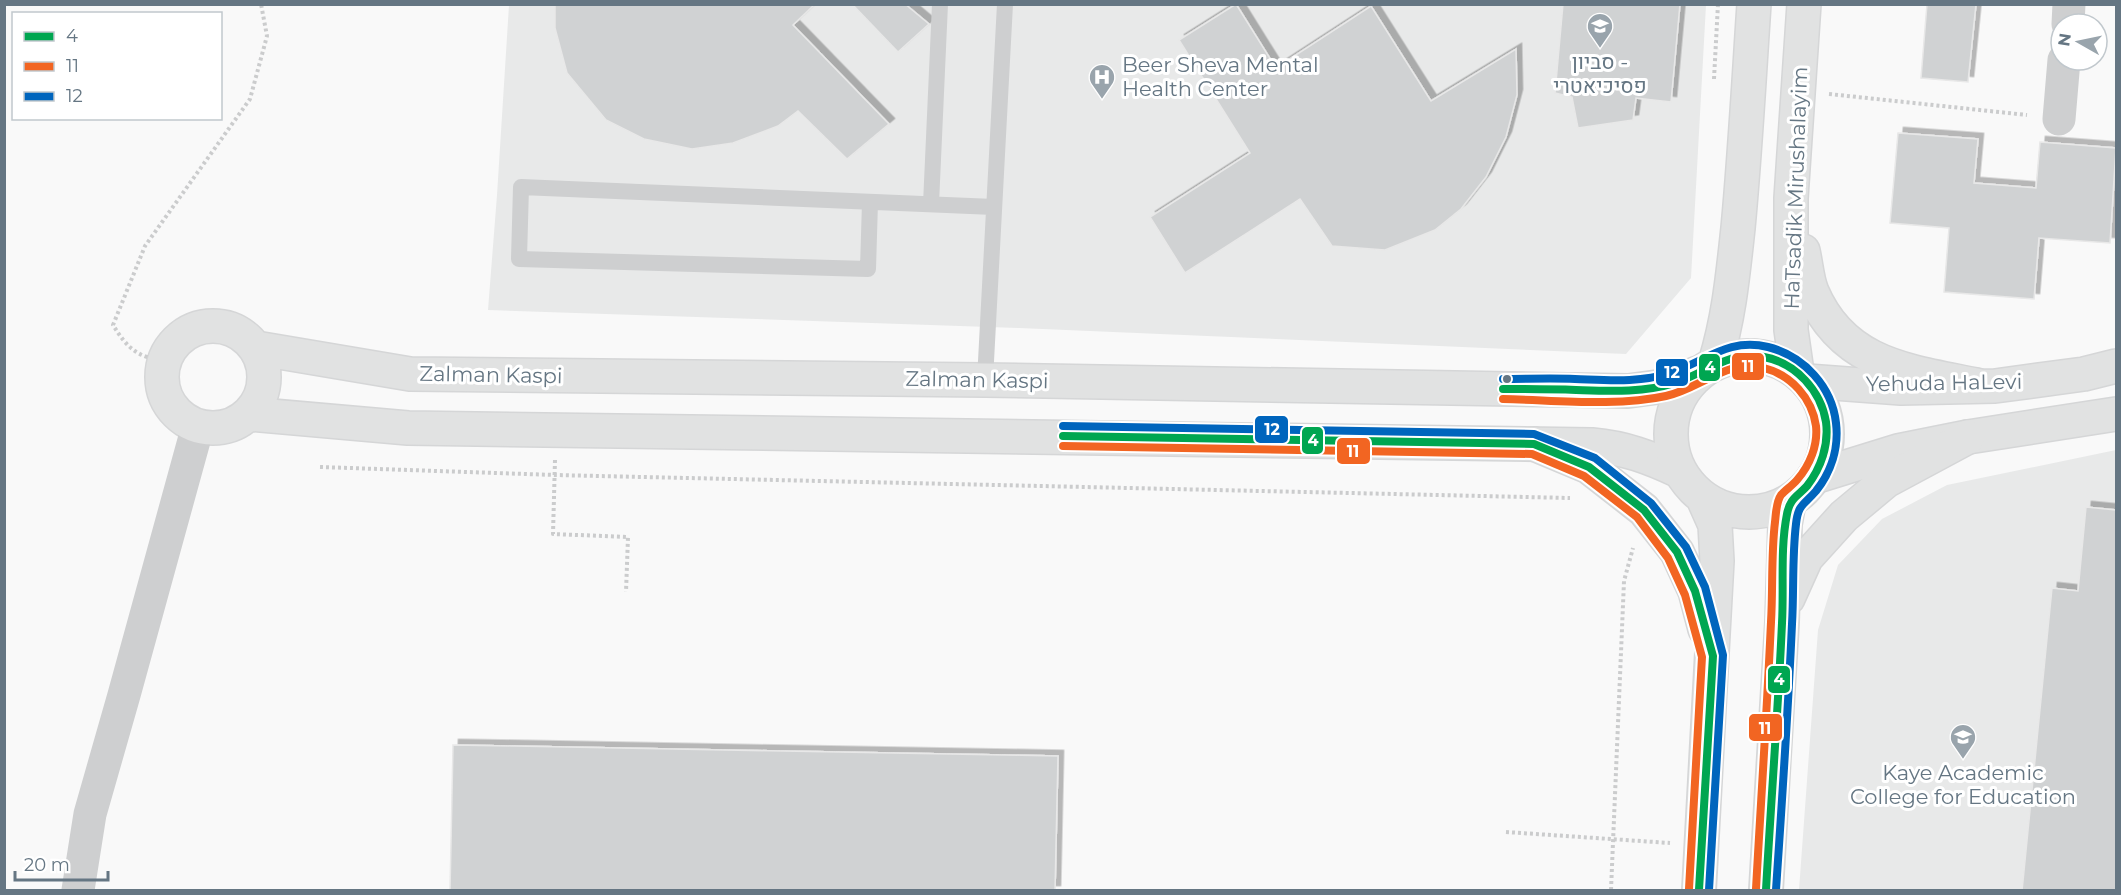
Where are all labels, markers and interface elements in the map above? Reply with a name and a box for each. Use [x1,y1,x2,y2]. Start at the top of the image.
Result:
school or university icon: סביון - פסיכיאטרי [1585,11,1615,49]
legend [12,12,222,120]
north arrow [2049,12,2109,72]
text: 4 [66,25,78,47]
text: N [2054,32,2075,48]
place label: סביון - פסיכיאטרי [1553,49,1647,98]
place label: Beer Sheva Mental Health Center [1122,52,1319,101]
text: 11 [66,55,79,77]
hospital icon: Beer Sheva Mental Health Center [1087,62,1117,100]
street label: HaTsadik Mirushalayim [1779,66,1812,310]
text: 12 [66,85,83,107]
line badge: 11 [1731,352,1765,381]
line badge: 4 [1698,353,1721,382]
text: 11 [1742,357,1754,376]
line badge: 12 [1655,358,1689,387]
text: 4 [1704,358,1716,377]
street label: Zalman Kaspi [419,361,563,388]
text: 12 [1664,363,1680,382]
street label: Zalman Kaspi [905,366,1049,393]
street label: Yehuda HaLevi [1866,369,2022,396]
unlabelled marker [1501,373,1513,385]
line badge: 12 [1254,415,1289,444]
text: 12 [1264,420,1280,439]
line badge: 4 [1301,426,1324,455]
text: 4 [1307,431,1319,450]
line badge: 11 [1336,437,1371,465]
text: 11 [1347,442,1359,461]
line badge: 4 [1767,665,1791,694]
text: 4 [1773,670,1785,689]
line badge: 11 [1748,713,1783,742]
text: 11 [1759,719,1771,738]
school or university icon: Kaye Academic College for Education [1948,722,1978,760]
place label: Kaye Academic College for Education [1850,760,2076,809]
scale bar [15,844,108,882]
text: 20 m [24,854,70,876]

